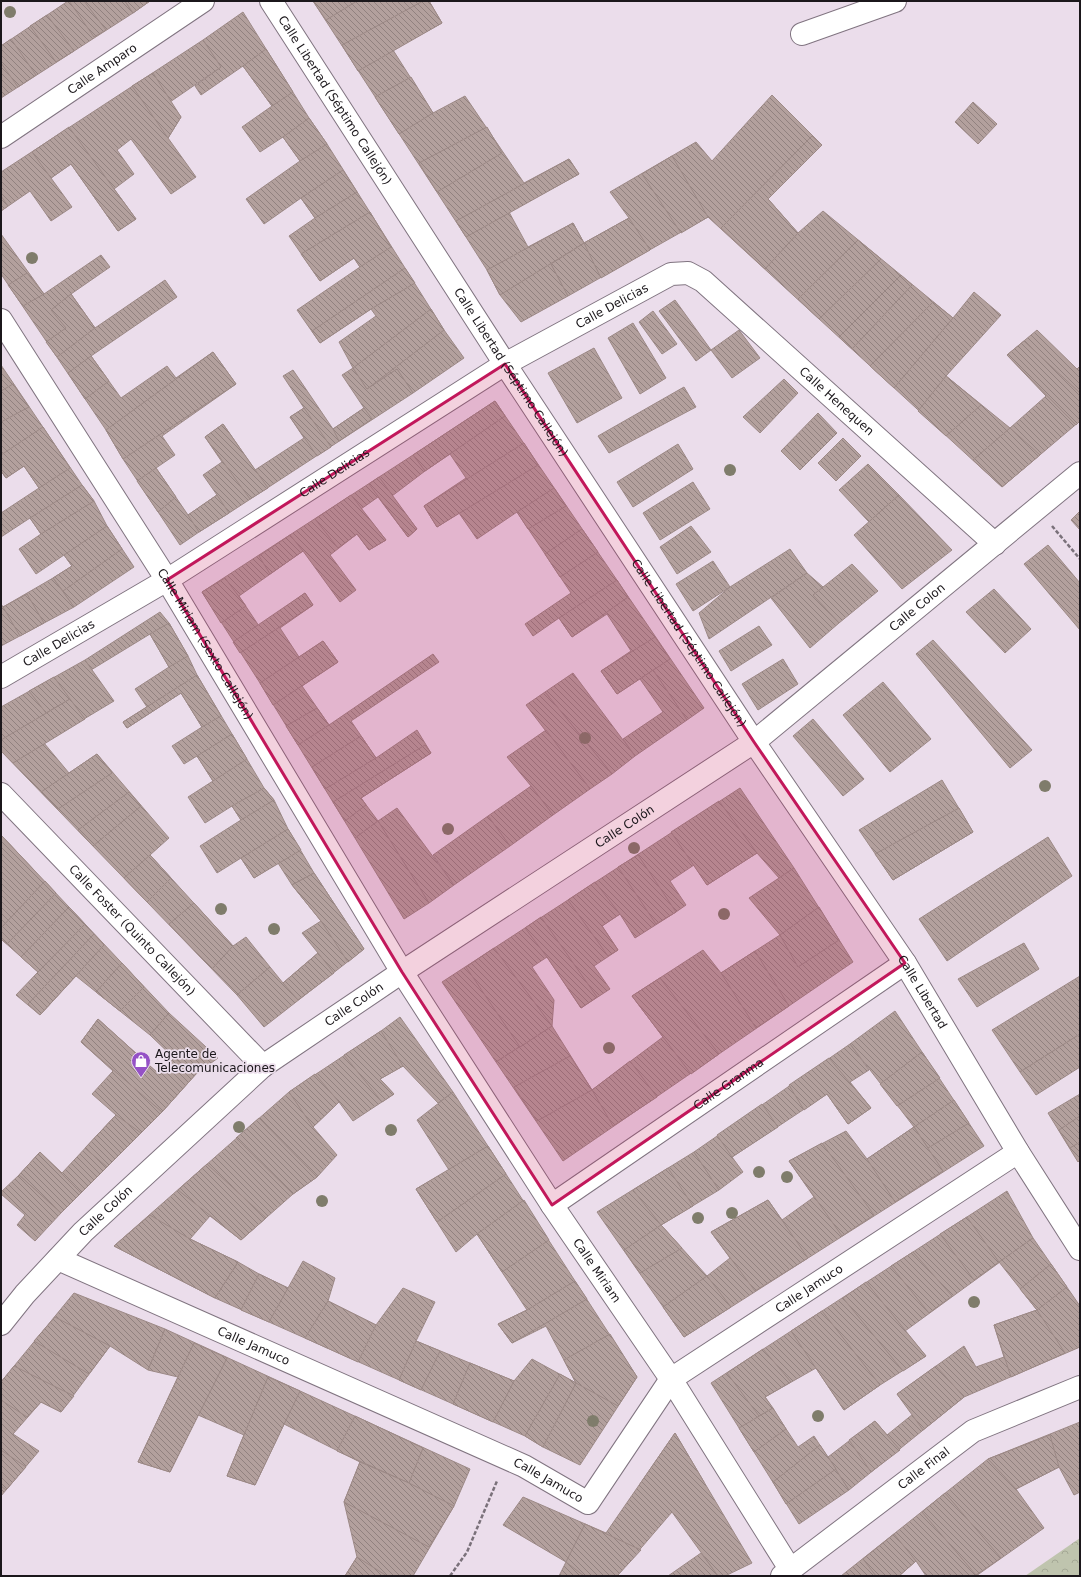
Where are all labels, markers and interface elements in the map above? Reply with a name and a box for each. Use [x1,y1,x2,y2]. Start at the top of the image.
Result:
street label: Calle Libertad (Séptimo Callejón) [275,13,395,187]
street label: Calle Amparo [65,41,140,97]
street label: Calle Delicias [573,281,651,331]
street label: Calle Libertad (Séptimo Callejón) [451,285,571,459]
street label: Calle Henequen [796,364,877,438]
street label: Calle Delicias [297,445,372,501]
street label: Calle Libertad (Séptimo Callejón) [628,556,749,730]
street label: Calle Miriam (Sexto Callejón) [154,566,256,722]
street label: Calle Colon [887,580,948,634]
street label: Calle Delicias [21,617,97,670]
street label: Calle Colón [593,802,657,851]
street label: Calle Foster (Quinto Callejón) [66,862,198,998]
street label: Calle Libertad [895,953,950,1031]
street label: Calle Colón [322,980,386,1029]
place label: Agente de Telecomunicaciones [154,1047,275,1075]
shop icon: Agente de Telecomunicaciones [130,1050,152,1078]
street label: Calle Granma [691,1055,766,1113]
street label: Calle Colón [76,1183,135,1239]
street label: Calle Miriam [570,1236,624,1305]
street label: Calle Jamuco [773,1262,845,1316]
street label: Calle Jamuco [215,1324,292,1368]
street label: Calle Final [895,1444,952,1492]
street label: Calle Jamuco [511,1455,586,1506]

